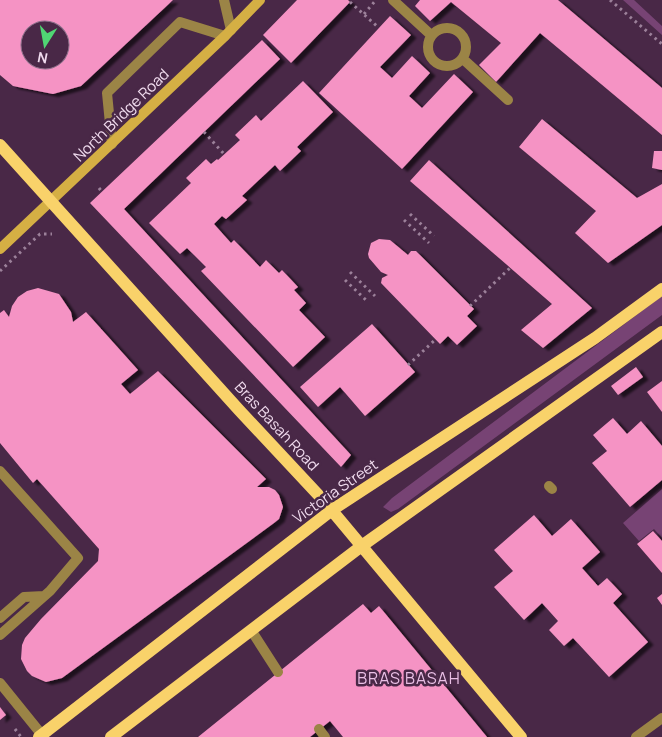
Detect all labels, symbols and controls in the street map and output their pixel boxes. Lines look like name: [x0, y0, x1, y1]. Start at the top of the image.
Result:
north arrow: [20, 20, 70, 70]
text: N: [36, 48, 49, 69]
street label: North Bridge Road: [69, 64, 173, 166]
street label: Bras Basah Road: [230, 377, 324, 475]
street label: Victoria Street: [288, 454, 382, 528]
district label: BRAS BASAH: [357, 667, 461, 689]

